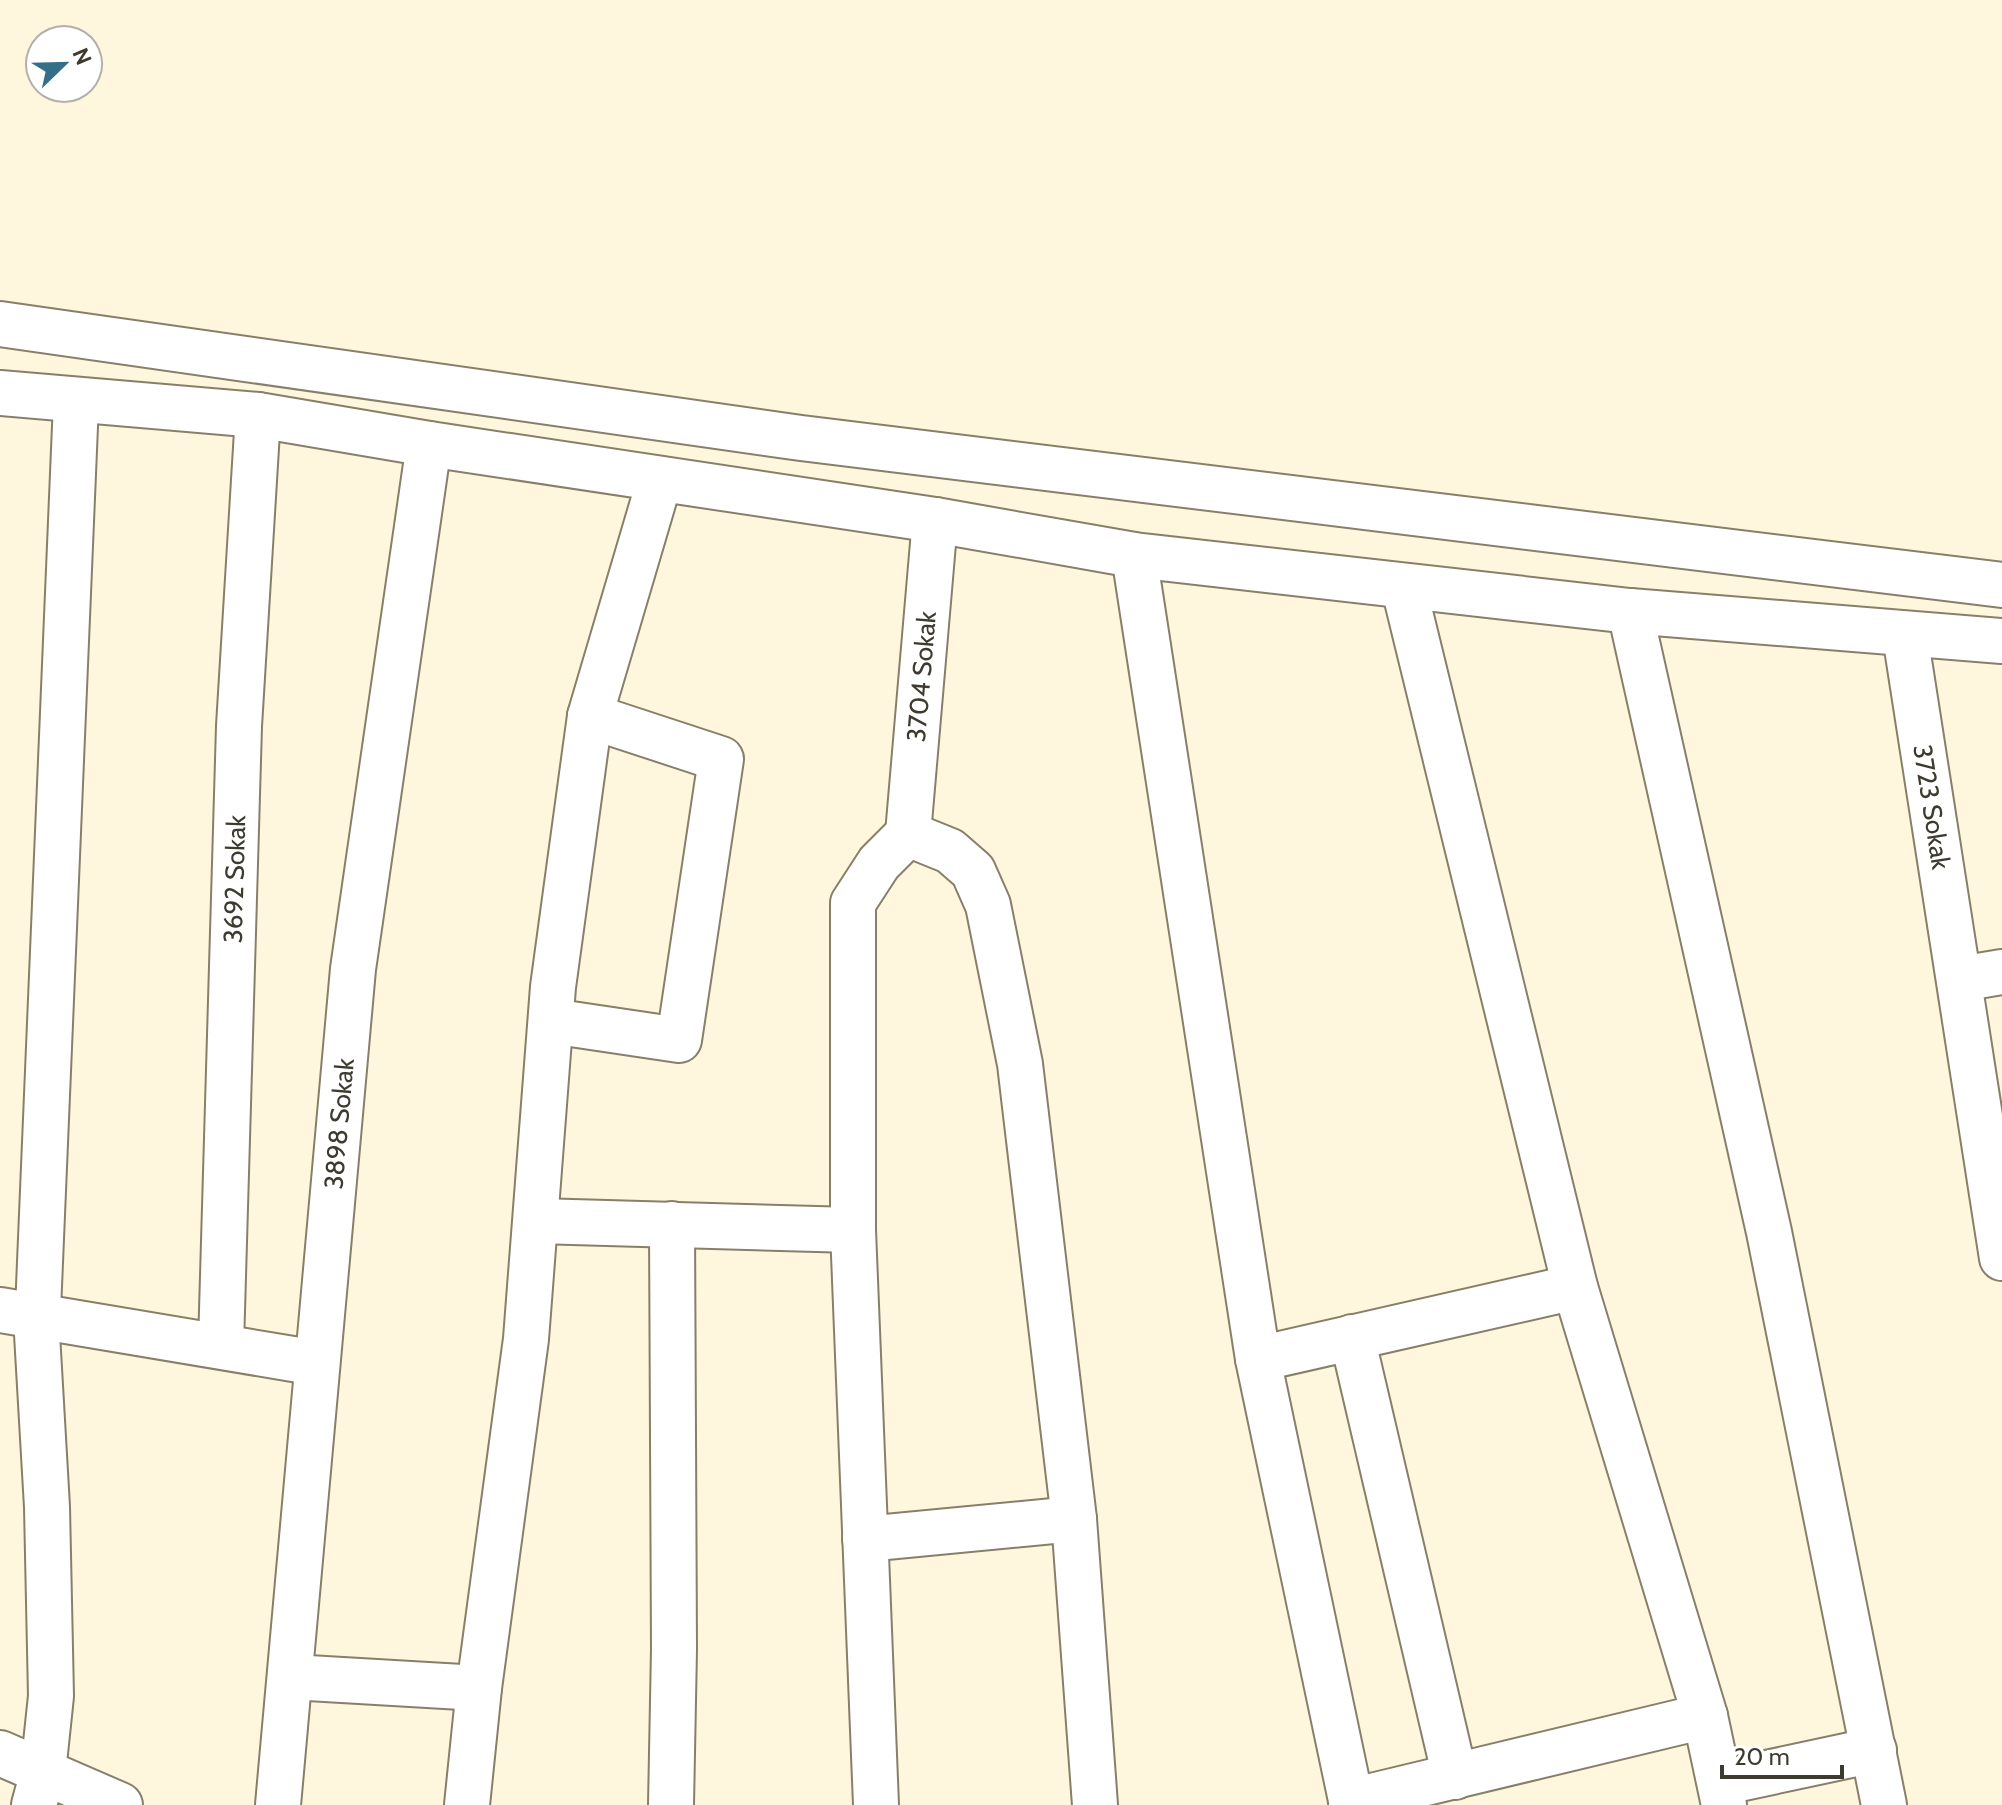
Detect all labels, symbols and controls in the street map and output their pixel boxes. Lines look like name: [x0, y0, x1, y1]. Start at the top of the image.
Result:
north arrow: [24, 24, 104, 104]
text: N: [66, 44, 97, 69]
street label: 3704 Sokak: [900, 610, 943, 743]
street label: 3723 Sokak: [1906, 742, 1957, 872]
street label: 3692 Sokak: [217, 814, 252, 944]
street label: 3898 Sokak: [317, 1057, 361, 1191]
scale bar: [1722, 1729, 1842, 1779]
text: 20 m: [1734, 1742, 1790, 1771]

